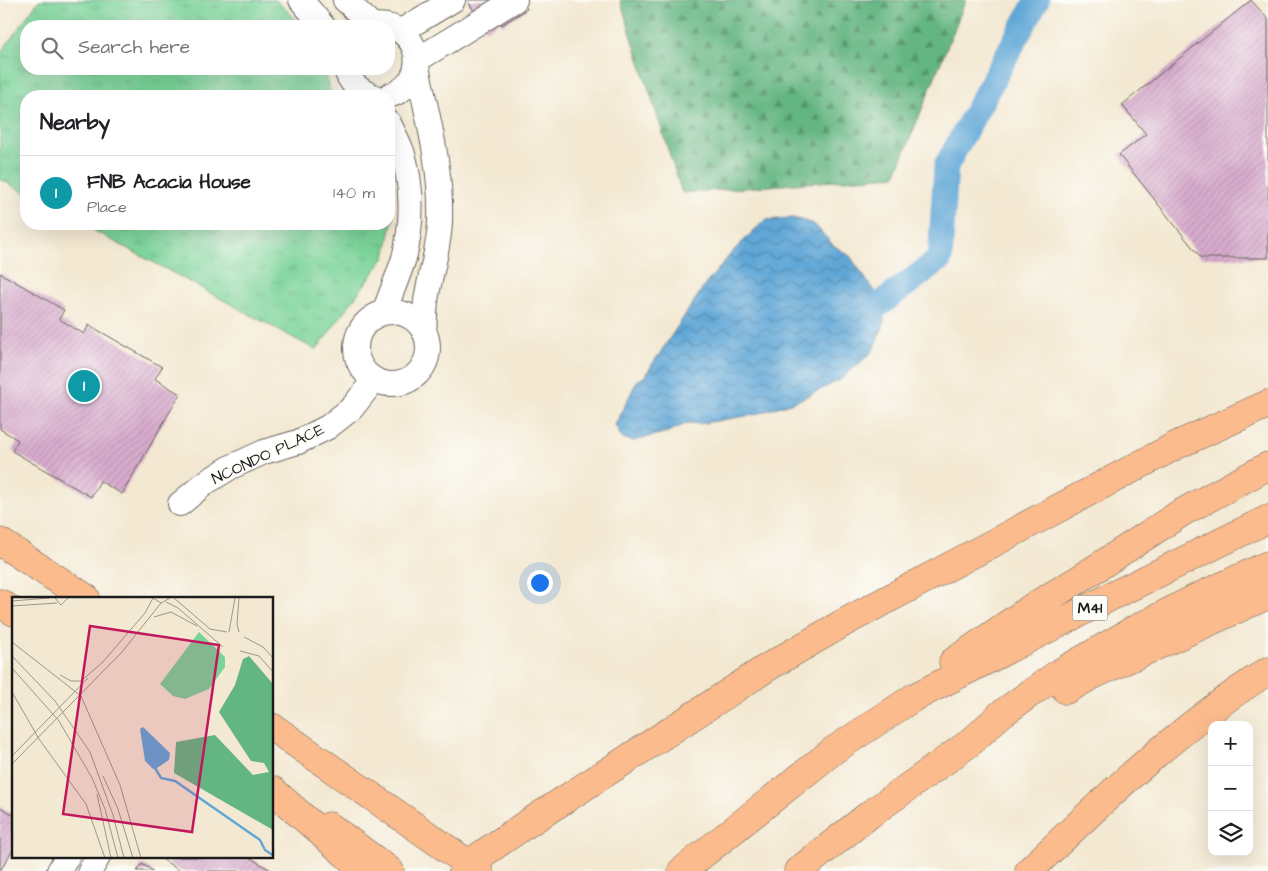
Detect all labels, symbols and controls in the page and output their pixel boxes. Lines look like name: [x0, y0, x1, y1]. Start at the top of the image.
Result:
search box: [20, 20, 395, 75]
icon: search: [38, 34, 66, 62]
text: Search here: [78, 34, 190, 61]
text: Nearby: [40, 108, 110, 137]
text: FNB Acacia House: [87, 169, 251, 196]
text: 1: [55, 182, 57, 204]
text: 140 m: [333, 182, 375, 204]
text: Place: [87, 196, 127, 218]
pin: 1: [68, 367, 100, 405]
street label: NCONDO PLACE: [208, 418, 328, 490]
your location: [527, 570, 553, 596]
road number: M41: [1072, 596, 1108, 620]
inset map: [12, 597, 274, 858]
map controls: [1208, 721, 1253, 856]
button: +: [1208, 721, 1253, 766]
button: −: [1208, 766, 1253, 811]
button: layers: [1208, 811, 1253, 856]

